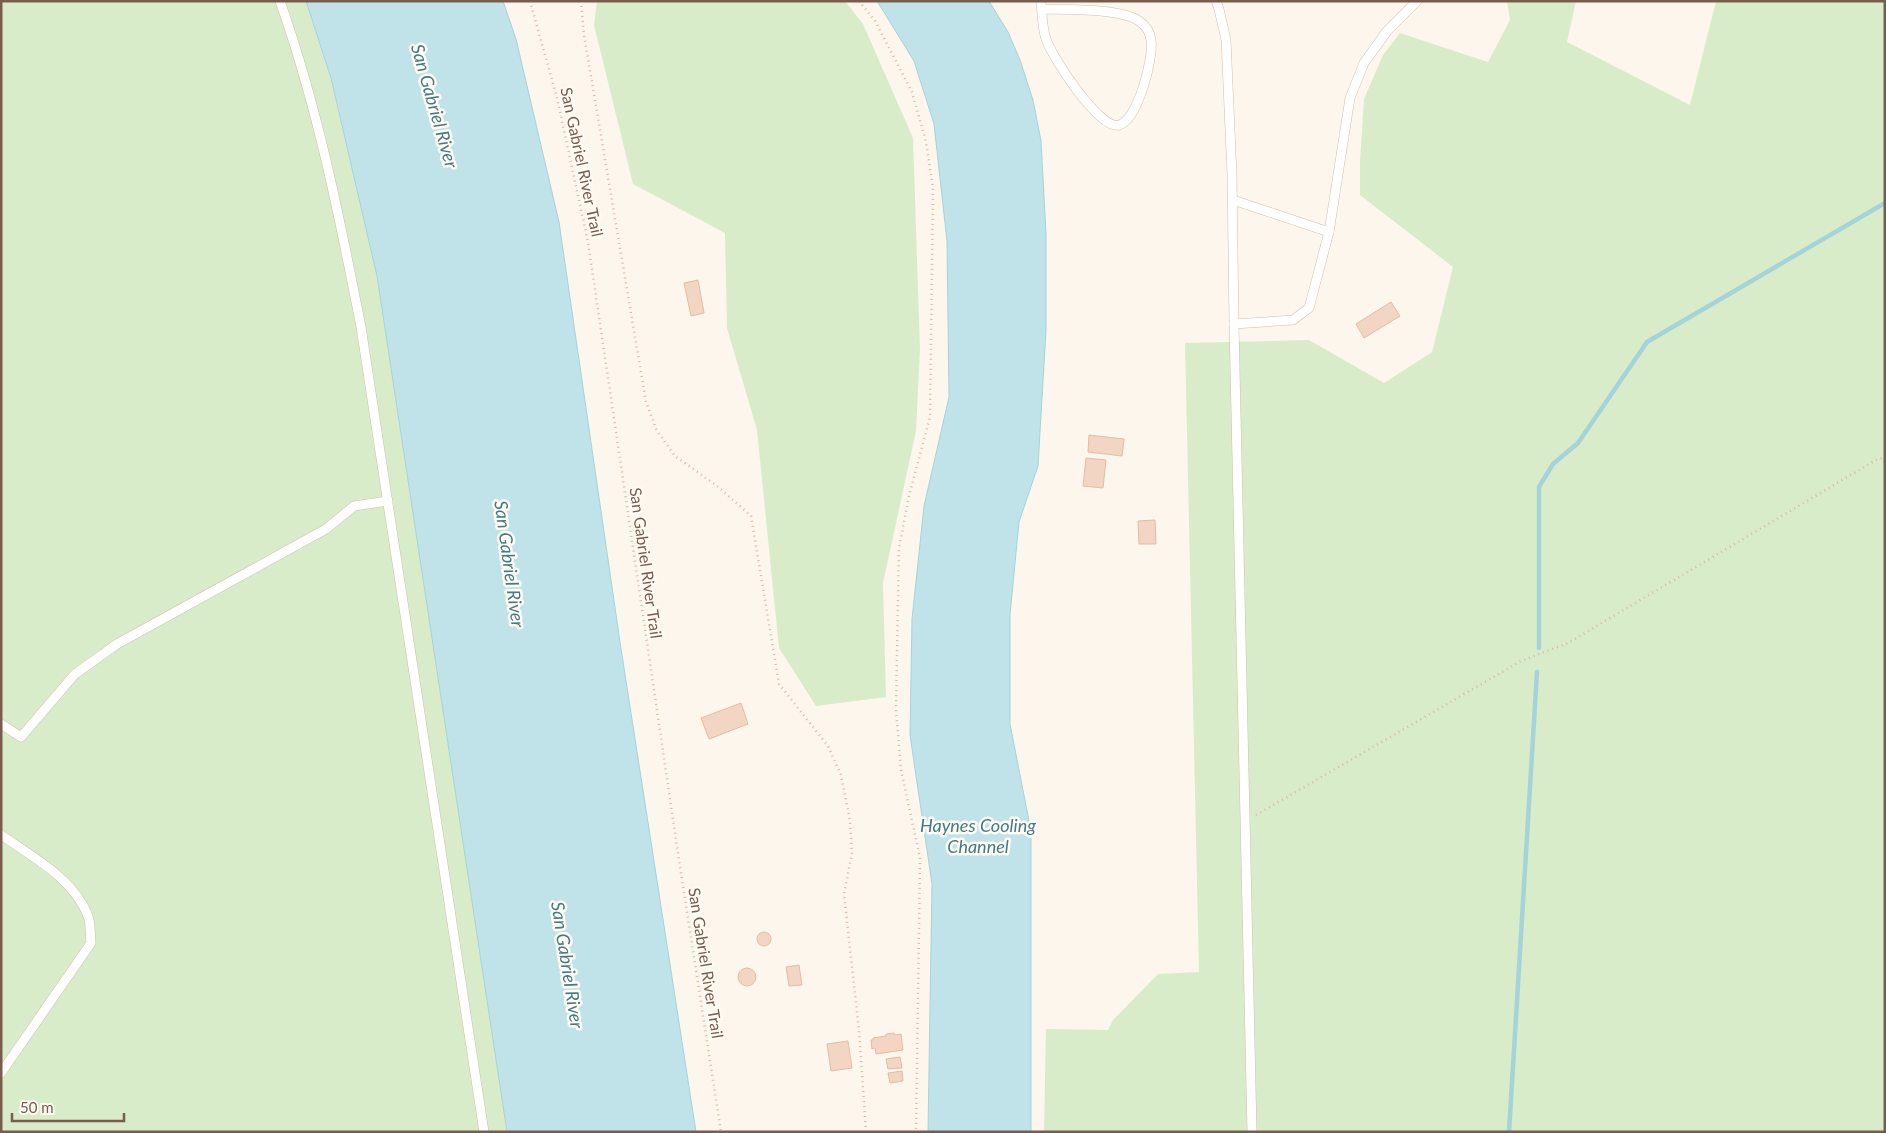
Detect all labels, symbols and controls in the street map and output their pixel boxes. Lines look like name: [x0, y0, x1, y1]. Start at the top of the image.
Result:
water label: San Gabriel River: [407, 41, 463, 171]
street label: San Gabriel River Trail: [557, 85, 608, 238]
street label: San Gabriel River Trail: [626, 486, 667, 640]
water label: San Gabriel River: [490, 499, 530, 629]
water label: Haynes Cooling Channel: [920, 814, 1036, 857]
street label: San Gabriel River Trail: [685, 886, 728, 1040]
water label: San Gabriel River: [547, 900, 589, 1030]
scale bar: [12, 1090, 125, 1122]
text: 50 m: [20, 1098, 54, 1116]

